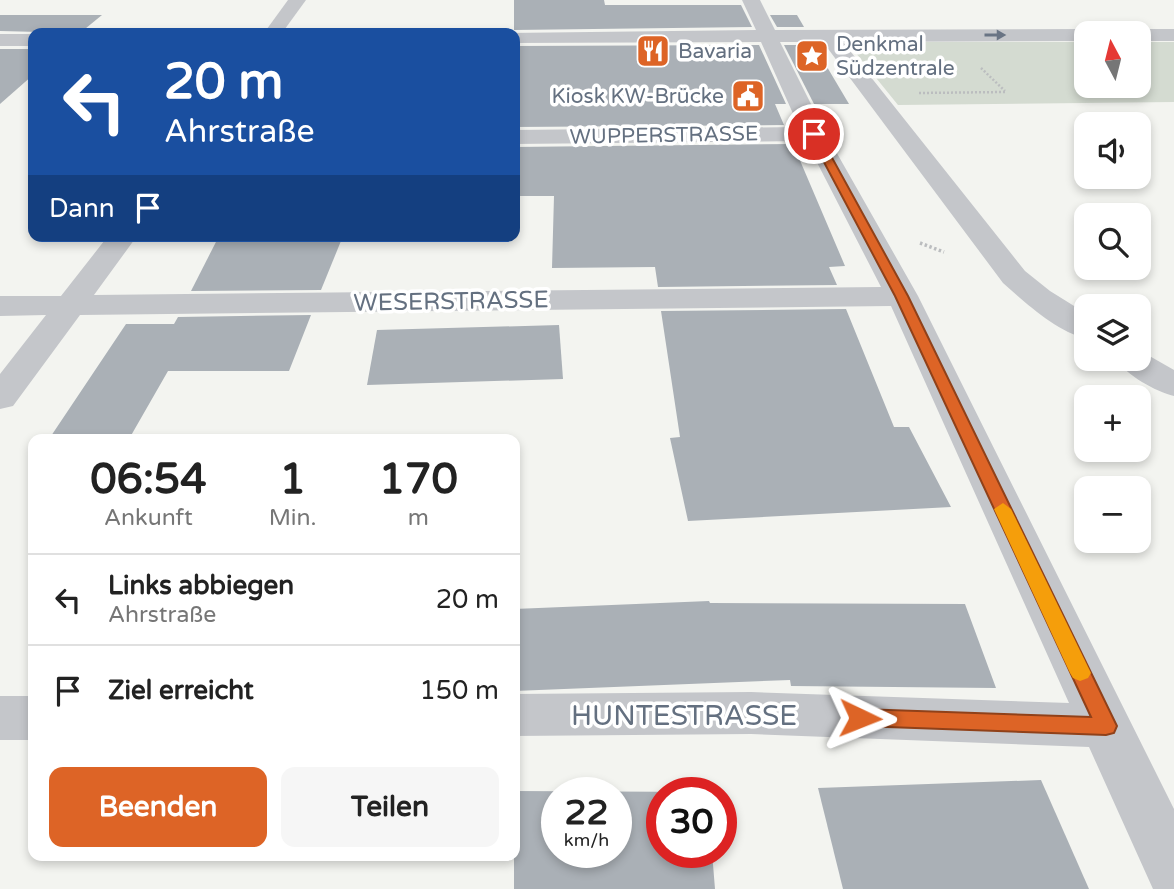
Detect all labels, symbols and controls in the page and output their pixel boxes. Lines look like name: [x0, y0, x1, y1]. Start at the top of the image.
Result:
north arrow: [1074, 21, 1152, 98]
map controls: [1074, 21, 1151, 553]
one-way arrow: [984, 29, 1006, 41]
restaurant icon: Bavaria: [634, 32, 672, 70]
place label: Denkmal Südzentrale: [836, 32, 955, 81]
place icon: Denkmal Südzentrale: [793, 37, 831, 75]
place label: Bavaria: [678, 39, 752, 64]
text: 20 m: [164, 53, 283, 112]
icon: left: [49, 56, 140, 147]
public building icon: Kiosk KW-Brücke: [729, 77, 767, 115]
place label: Kiosk KW-Brücke: [552, 84, 724, 109]
pin: [784, 104, 844, 164]
button: sound: [1074, 112, 1151, 189]
text: Ahrstraße: [164, 113, 315, 151]
icon: arrive: [795, 115, 833, 153]
street label: WUPPERSTRASSE: [570, 121, 758, 150]
icon: arrive: [129, 189, 167, 227]
text: Dann: [49, 193, 115, 224]
button: search: [1074, 203, 1151, 280]
street label: WESERSTRASSE: [353, 285, 549, 318]
button: layers: [1074, 294, 1151, 371]
button: +: [1074, 385, 1151, 462]
text: 06:54: [90, 454, 207, 505]
text: 1: [279, 454, 306, 505]
text: 170: [379, 454, 458, 505]
button: −: [1074, 476, 1151, 553]
text: Ankunft: [104, 504, 193, 532]
text: Min.: [269, 504, 316, 532]
text: m: [408, 504, 429, 532]
text: Links abbiegen: [108, 570, 294, 601]
icon: left: [49, 581, 87, 619]
text: 20 m: [436, 584, 499, 615]
text: Ahrstraße: [108, 601, 216, 629]
icon: arrive: [49, 672, 87, 710]
text: Ziel erreicht: [108, 675, 254, 706]
text: 150 m: [419, 675, 499, 706]
position arrow: [823, 681, 897, 755]
street label: HUNTESTRASSE: [571, 699, 797, 733]
button: Beenden: [49, 767, 267, 847]
button: Teilen: [281, 767, 499, 847]
speed limit sign: 30: [646, 777, 737, 868]
text: 22: [565, 792, 608, 834]
text: km/h: [564, 829, 609, 851]

